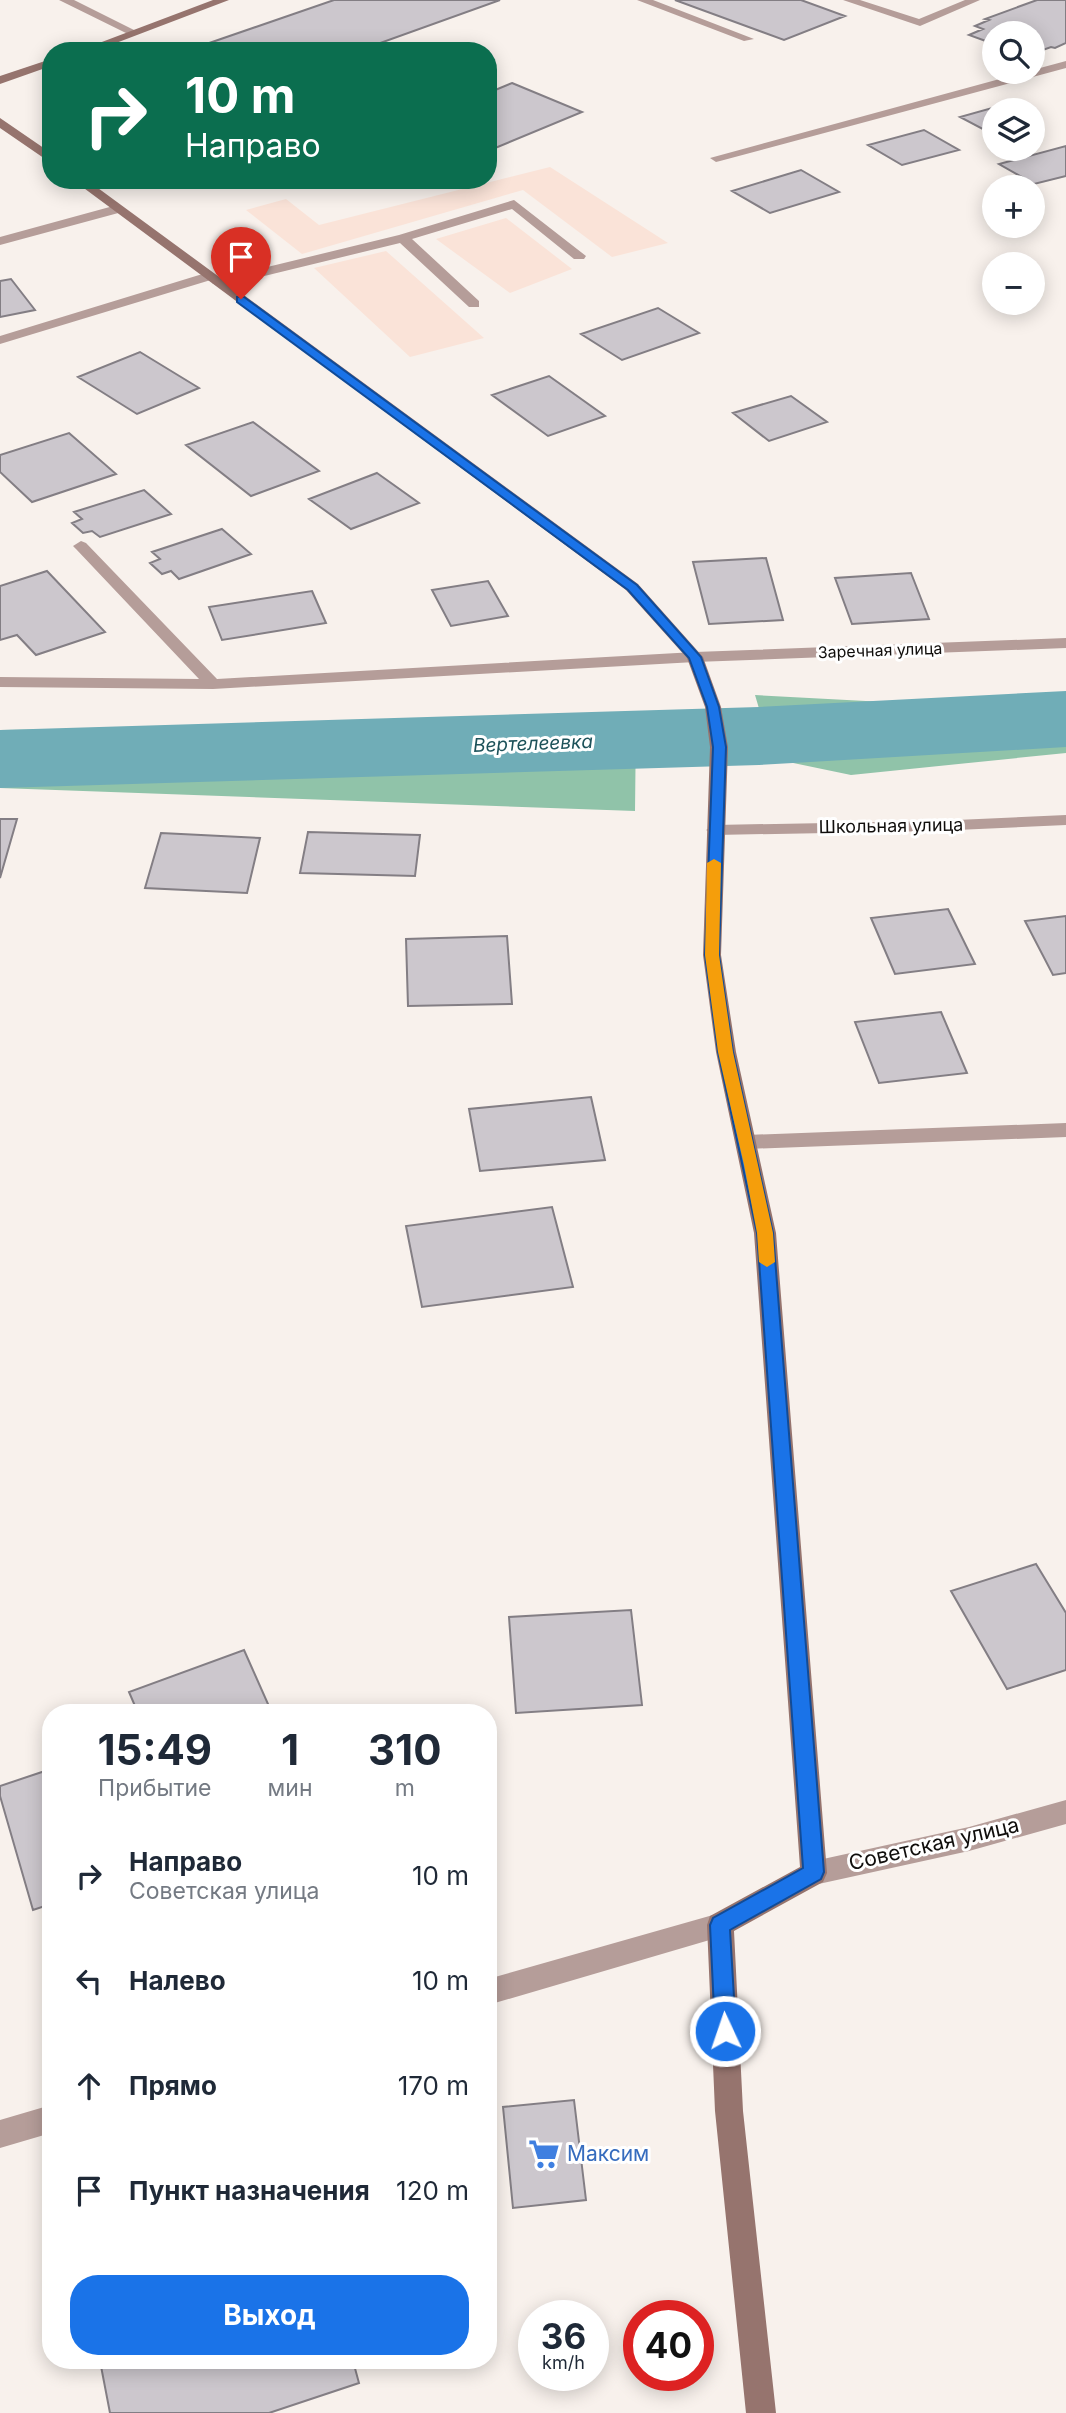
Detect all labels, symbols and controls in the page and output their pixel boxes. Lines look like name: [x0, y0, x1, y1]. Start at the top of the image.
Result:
map controls: [982, 21, 1045, 315]
button: search: [982, 21, 1045, 84]
text: 10 m: [185, 66, 296, 125]
icon: right: [70, 70, 161, 161]
button: layers: [982, 98, 1045, 161]
text: Направо: [185, 126, 321, 165]
button: +: [982, 175, 1045, 238]
pin: [211, 227, 271, 299]
icon: arrive: [222, 238, 260, 276]
button: −: [982, 252, 1045, 315]
street label: Заречная улица: [817, 638, 943, 662]
water label: Вертелеевка: [473, 730, 594, 757]
street label: Школьная улица: [818, 814, 964, 837]
text: 15:49: [97, 1724, 212, 1775]
text: 1: [281, 1724, 299, 1775]
text: 310: [368, 1724, 442, 1775]
text: Прибытие: [98, 1774, 212, 1802]
text: мин: [268, 1774, 313, 1802]
text: m: [395, 1774, 415, 1802]
street label: Советская улица: [846, 1812, 1021, 1875]
text: Направо: [129, 1846, 242, 1877]
icon: right: [70, 1857, 108, 1895]
text: 10 m: [412, 1860, 469, 1891]
text: Советская улица: [129, 1877, 319, 1905]
icon: left: [70, 1962, 108, 2000]
text: Налево: [129, 1965, 226, 1996]
text: 10 m: [412, 1965, 469, 1996]
position arrow: [688, 1994, 762, 2068]
icon: ahead: [70, 2067, 108, 2105]
text: Прямо: [129, 2070, 217, 2101]
text: 170 m: [398, 2070, 469, 2101]
supermarket icon: Максим: [527, 2137, 561, 2171]
place label: Максим: [567, 2141, 649, 2166]
icon: arrive: [70, 2172, 108, 2210]
text: Пункт назначения: [129, 2175, 370, 2206]
text: 120 m: [396, 2175, 469, 2206]
button: Выход: [70, 2275, 469, 2355]
speed limit sign: 40: [623, 2300, 714, 2391]
text: 36: [541, 2315, 586, 2357]
text: km/h: [542, 2352, 585, 2373]

